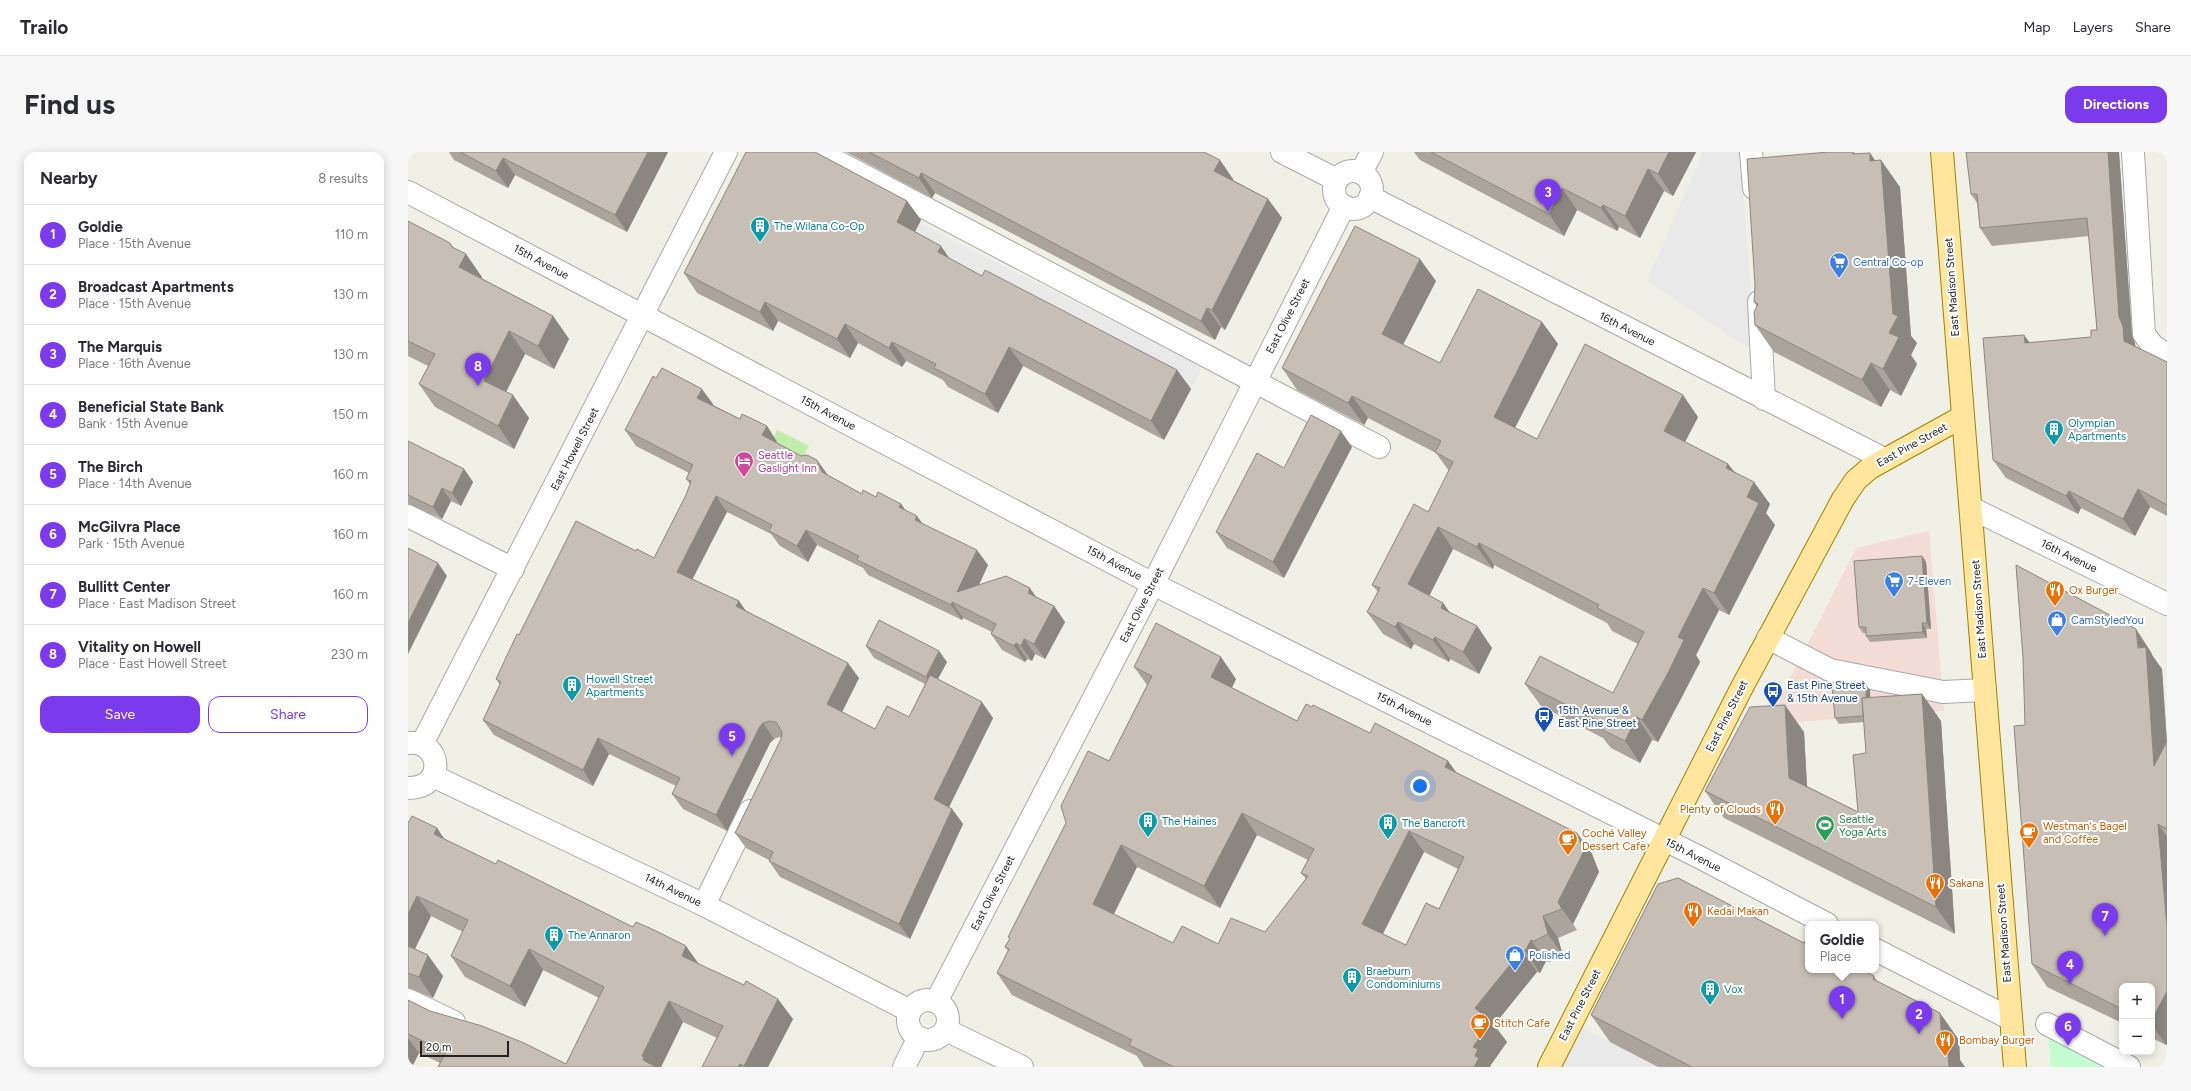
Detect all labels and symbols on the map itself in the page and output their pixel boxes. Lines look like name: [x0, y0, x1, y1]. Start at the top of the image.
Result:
pin: 3: [1535, 179, 1561, 212]
building icon: The Wilana Co-Op: [749, 215, 771, 243]
place label: The Wilana Co-Op: [774, 220, 865, 233]
street label: East Madison Street: [1942, 237, 1962, 337]
street label: 15th Avenue: [511, 242, 571, 282]
supermarket icon: Central Co-op: [1828, 251, 1850, 279]
place label: Central Co-op: [1853, 256, 1924, 269]
street label: East Olive Street: [1263, 276, 1313, 356]
street label: 16th Avenue: [1597, 309, 1657, 349]
pin: 8: [465, 353, 491, 386]
street label: 15th Avenue: [798, 393, 858, 433]
street label: East Howell Street: [548, 405, 602, 493]
place label: Olympian Apartments: [2068, 417, 2126, 443]
building icon: Olympian Apartments: [2043, 418, 2065, 446]
street label: East Pine Street: [1874, 420, 1950, 470]
place label: Seattle Gaslight Inn: [758, 449, 817, 475]
hotel icon: Seattle Gaslight Inn: [733, 450, 755, 478]
street label: 16th Avenue: [2039, 537, 2099, 575]
street label: 15th Avenue: [1084, 543, 1144, 583]
street label: East Madison Street: [1969, 559, 1989, 659]
street label: East Olive Street: [1117, 565, 1167, 645]
supermarket icon: 7-Eleven: [1883, 570, 1905, 598]
place label: 7-Eleven: [1908, 575, 1951, 588]
restaurant icon: Ox Burger: [2044, 579, 2066, 607]
place label: Ox Burger: [2069, 584, 2119, 597]
shop icon: CamStyledYou: [2046, 609, 2068, 637]
place label: CamStyledYou: [2071, 614, 2144, 627]
place label: Howell Street Apartments: [586, 673, 653, 699]
building icon: Howell Street Apartments: [561, 674, 583, 702]
street label: East Pine Street: [1703, 678, 1751, 754]
place label: East Pine Street & 15th Avenue: [1787, 679, 1866, 705]
bus stop icon: East Pine Street & 15th Avenue: [1762, 680, 1784, 708]
street label: 15th Avenue: [1374, 689, 1434, 729]
place label: 15th Avenue & East Pine Street: [1558, 704, 1637, 730]
bus stop icon: 15th Avenue & East Pine Street: [1533, 705, 1555, 733]
pin: 5: [719, 723, 745, 756]
your location: [1410, 776, 1430, 796]
restaurant icon: Plenty of Clouds: [1764, 798, 1786, 826]
place label: Plenty of Clouds: [1680, 803, 1761, 816]
building icon: The Haines: [1137, 810, 1159, 838]
building icon: The Bancroft: [1377, 812, 1399, 840]
place label: Seattle Yoga Arts: [1839, 813, 1887, 839]
sports icon: Seattle Yoga Arts: [1814, 814, 1836, 842]
place label: The Haines: [1162, 815, 1217, 828]
place label: The Bancroft: [1402, 817, 1466, 830]
place label: Westman's Bagel and Coffee: [2043, 820, 2127, 846]
cafe icon: Westman's Bagel and Coffee: [2018, 821, 2040, 849]
place label: Coché Valley Dessert Cafe: [1582, 827, 1647, 853]
cafe icon: Coché Valley Dessert Cafe: [1557, 828, 1579, 856]
street label: 15th Avenue: [1663, 835, 1723, 875]
street label: East Olive Street: [968, 853, 1018, 933]
street label: 14th Avenue: [642, 871, 704, 909]
restaurant icon: Sakana: [1924, 872, 1946, 900]
place label: Sakana: [1949, 877, 1984, 890]
street label: East Madison Street: [1994, 883, 2014, 983]
restaurant icon: Kedai Makan: [1682, 900, 1704, 928]
pin: 7: [2092, 903, 2118, 936]
place label: Kedai Makan: [1707, 905, 1769, 918]
building icon: The Annaron: [543, 924, 565, 952]
place label: The Annaron: [568, 929, 631, 942]
shop icon: Polished: [1504, 944, 1526, 972]
place label: Polished: [1529, 949, 1570, 962]
pin: 4: [2057, 951, 2083, 984]
place label: Braeburn Condominiums: [1366, 965, 1441, 991]
building icon: Braeburn Condominiums: [1341, 966, 1363, 994]
street label: East Pine Street: [1556, 967, 1604, 1043]
building icon: Vox: [1699, 978, 1721, 1006]
place label: Vox: [1724, 983, 1744, 996]
pin: 1: [1829, 986, 1855, 1019]
pin: 2: [1906, 1001, 1932, 1034]
cafe icon: Stitch Cafe: [1469, 1012, 1491, 1040]
pin: 6: [2055, 1013, 2081, 1046]
place label: Stitch Cafe: [1494, 1017, 1550, 1030]
restaurant icon: Bombay Burger: [1934, 1029, 1956, 1057]
place label: Bombay Burger: [1959, 1034, 2035, 1047]
scale bar: [420, 1039, 509, 1058]

